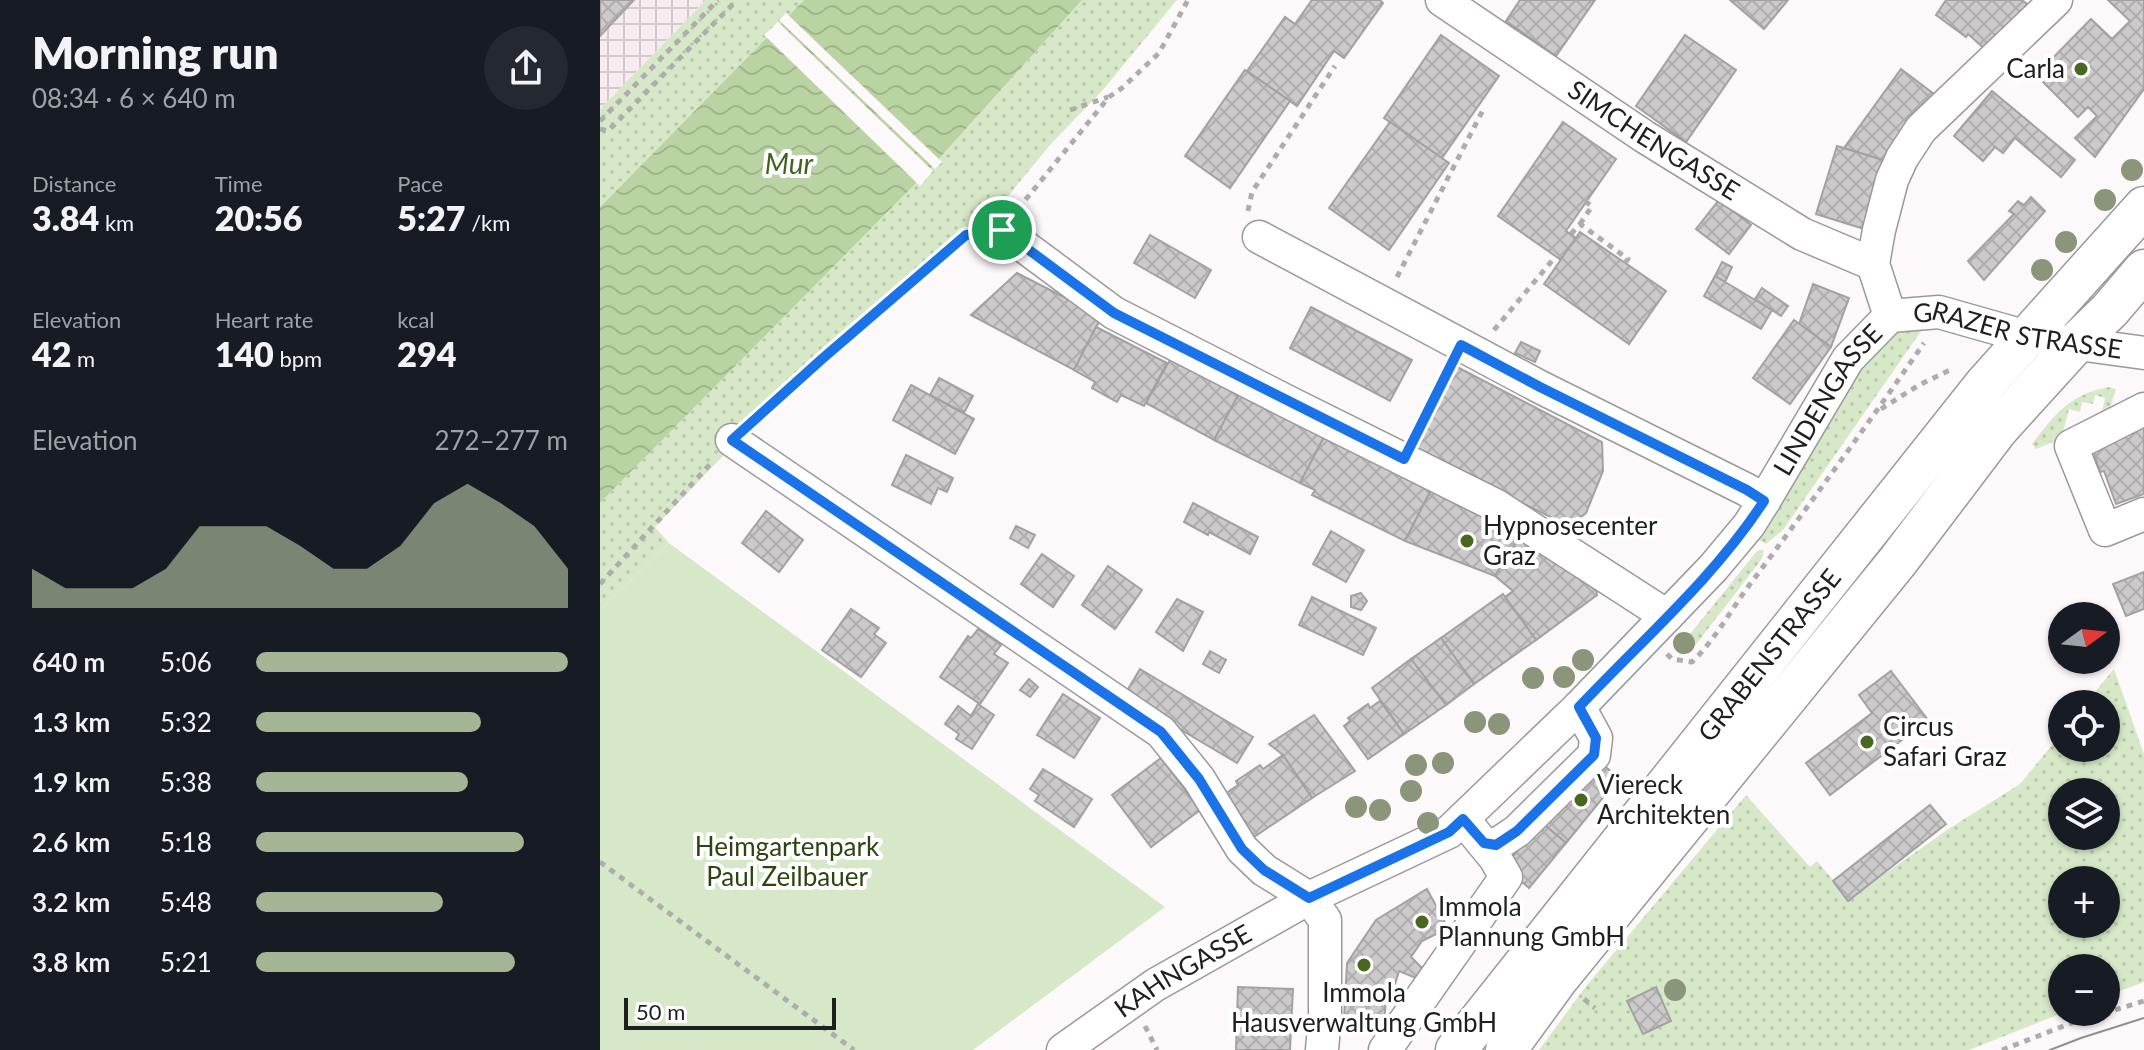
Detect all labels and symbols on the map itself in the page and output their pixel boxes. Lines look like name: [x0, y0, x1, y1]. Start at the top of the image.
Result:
place label: Carla: [2006, 52, 2065, 84]
marker: Carla: [2072, 60, 2090, 78]
street label: SIMCHENGASSE: [1562, 73, 1746, 206]
water label: Mur: [765, 146, 814, 180]
pin: [968, 196, 1036, 264]
street label: GRAZER STRASSE: [1912, 294, 2124, 365]
street label: LINDENGASSE: [1766, 317, 1888, 481]
place label: Hypnosecenter Graz: [1483, 509, 1658, 571]
marker: Hypnosecenter Graz: [1458, 532, 1476, 550]
street label: GRABENSTRASSE: [1691, 562, 1847, 747]
north arrow: [2048, 602, 2120, 674]
place label: Circus Safari Graz: [1883, 710, 2007, 772]
marker: Circus Safari Graz: [1858, 733, 1876, 751]
place label: Viereck Architekten: [1597, 768, 1730, 830]
marker: Viereck Architekten: [1572, 791, 1590, 809]
park label: Heimgartenpark Paul Zeilbauer: [695, 830, 880, 892]
place label: Immola Plannung GmbH: [1438, 890, 1625, 952]
marker: Immola Plannung GmbH: [1413, 913, 1431, 931]
street label: KAHNGASSE: [1108, 917, 1257, 1024]
marker: Immola Hausverwaltung GmbH: [1355, 956, 1373, 974]
place label: Immola Hausverwaltung GmbH: [1231, 976, 1497, 1038]
scale bar: [624, 994, 836, 1030]

